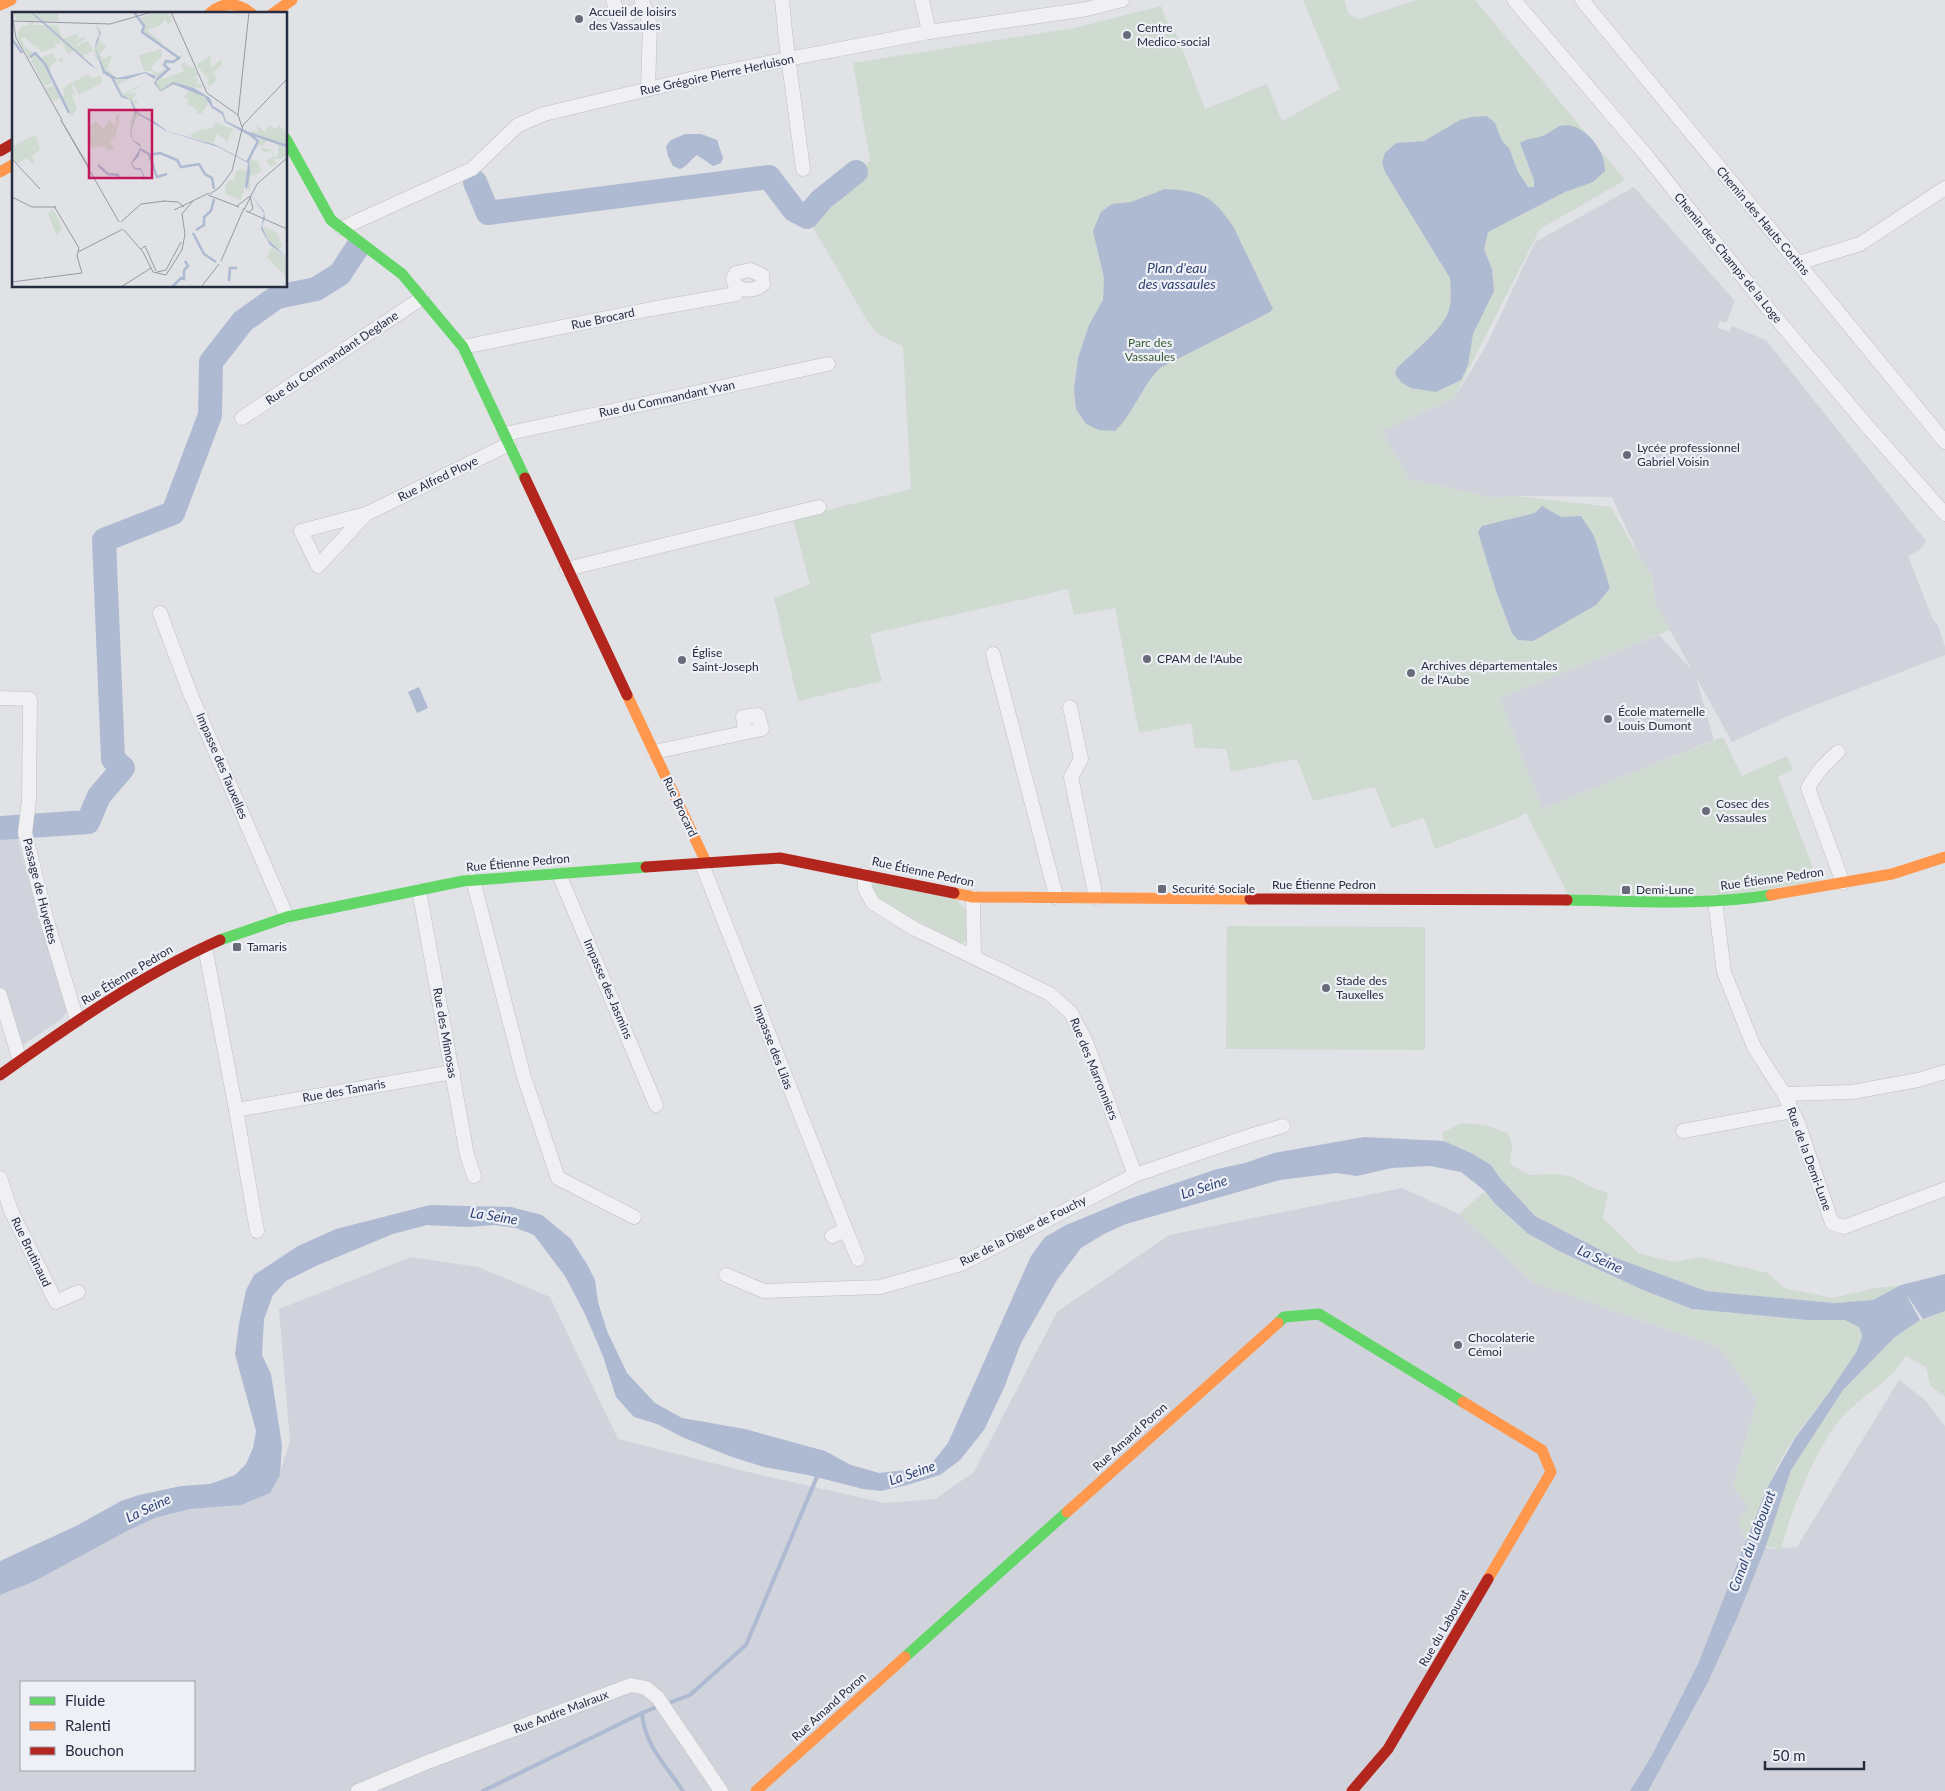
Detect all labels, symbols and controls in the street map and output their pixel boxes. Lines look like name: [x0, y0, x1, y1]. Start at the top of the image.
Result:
place label: Accueil de loisirs des Vassaules: [589, 4, 676, 33]
inset map: [12, 12, 288, 288]
marker: Accueil de loisirs des Vassaules: [573, 13, 585, 25]
place label: Centre Medico-social: [1137, 20, 1210, 49]
marker: Centre Medico-social: [1121, 29, 1133, 41]
street label: Rue Grégoire Pierre Herluison: [639, 51, 795, 98]
street label: Chemin des Hauts Cortins: [1713, 163, 1813, 278]
street label: Chemin des Champs de la Loge: [1671, 189, 1786, 326]
water label: Plan d'eau des vassaules: [1138, 259, 1216, 292]
street label: Rue Brocard: [570, 304, 636, 333]
street label: Rue du Commandant Deglane: [262, 307, 401, 408]
park label: Parc des Vassaules: [1125, 335, 1175, 364]
street label: Rue du Commandant Yvan: [598, 377, 736, 420]
place label: Lycée professionnel Gabriel Voisin: [1637, 440, 1740, 469]
marker: Lycée professionnel Gabriel Voisin: [1621, 449, 1633, 461]
street label: Rue Alfred Ploye: [395, 453, 480, 504]
place label: Église Saint-Joseph: [692, 645, 759, 674]
place label: CPAM de l'Aube: [1157, 651, 1242, 666]
marker: CPAM de l'Aube: [1141, 653, 1153, 665]
marker: Église Saint-Joseph: [676, 654, 688, 666]
place label: Archives départementales de l'Aube: [1421, 658, 1557, 687]
marker: Archives départementales de l'Aube: [1405, 667, 1417, 679]
place label: École maternelle Louis Dumont: [1618, 704, 1705, 733]
street label: Impasse des Tauxelles: [193, 710, 252, 821]
marker: École maternelle Louis Dumont: [1602, 713, 1614, 725]
street label: Rue Brocard: [660, 774, 701, 839]
place label: Cosec des Vassaules: [1716, 796, 1769, 825]
marker: Cosec des Vassaules: [1700, 805, 1712, 817]
street label: Passage de Huyettes: [20, 836, 61, 945]
street label: Rue Étienne Pedron: [465, 850, 570, 875]
street label: Rue Étienne Pedron: [871, 853, 976, 890]
street label: Rue Étienne Pedron: [1719, 864, 1825, 893]
street label: Rue Étienne Pedron: [1272, 877, 1376, 892]
place label: Securité Sociale: [1172, 881, 1255, 896]
place label: Demi-Lune: [1636, 882, 1694, 897]
marker: Securité Sociale: [1156, 883, 1168, 895]
marker: Demi-Lune: [1620, 884, 1632, 896]
street label: Impasse des Jasmins: [581, 937, 636, 1041]
place label: Tamaris: [247, 939, 287, 954]
street label: Rue Étienne Pedron: [78, 941, 175, 1008]
marker: Tamaris: [231, 941, 243, 953]
place label: Stade des Tauxelles: [1336, 973, 1387, 1002]
marker: Stade des Tauxelles: [1320, 982, 1332, 994]
street label: Rue des Mimosas: [430, 986, 461, 1079]
street label: Impasse des Lilas: [750, 1002, 797, 1092]
street label: Rue des Marronniers: [1067, 1015, 1122, 1122]
street label: Rue des Tamaris: [301, 1076, 387, 1105]
street label: Rue de la Demi-Lune: [1784, 1105, 1835, 1213]
water label: La Seine: [1178, 1171, 1230, 1202]
street label: Rue de la Digue de Fouchy: [957, 1192, 1089, 1269]
water label: La Seine: [469, 1203, 519, 1228]
street label: Rue Brutinaud: [8, 1215, 55, 1289]
water label: La Seine: [1575, 1241, 1626, 1277]
place label: Chocolaterie Cémoi: [1468, 1330, 1535, 1359]
marker: Chocolaterie Cémoi: [1452, 1339, 1464, 1351]
street label: Rue Amand Poron: [1089, 1399, 1170, 1474]
water label: La Seine: [886, 1457, 938, 1488]
water label: Canal du Labourat: [1724, 1488, 1779, 1594]
water label: La Seine: [122, 1490, 173, 1525]
street label: Rue du Labourat: [1415, 1586, 1472, 1669]
street label: Rue Amand Poron: [788, 1669, 869, 1744]
legend: [20, 1681, 195, 1771]
street label: Rue Andre Malraux: [511, 1686, 611, 1737]
text: Fluide: [65, 1691, 105, 1709]
text: Ralenti: [65, 1716, 111, 1734]
scale bar: [1765, 1738, 1864, 1770]
text: Bouchon: [65, 1741, 124, 1759]
text: 50 m: [1772, 1746, 1806, 1764]

